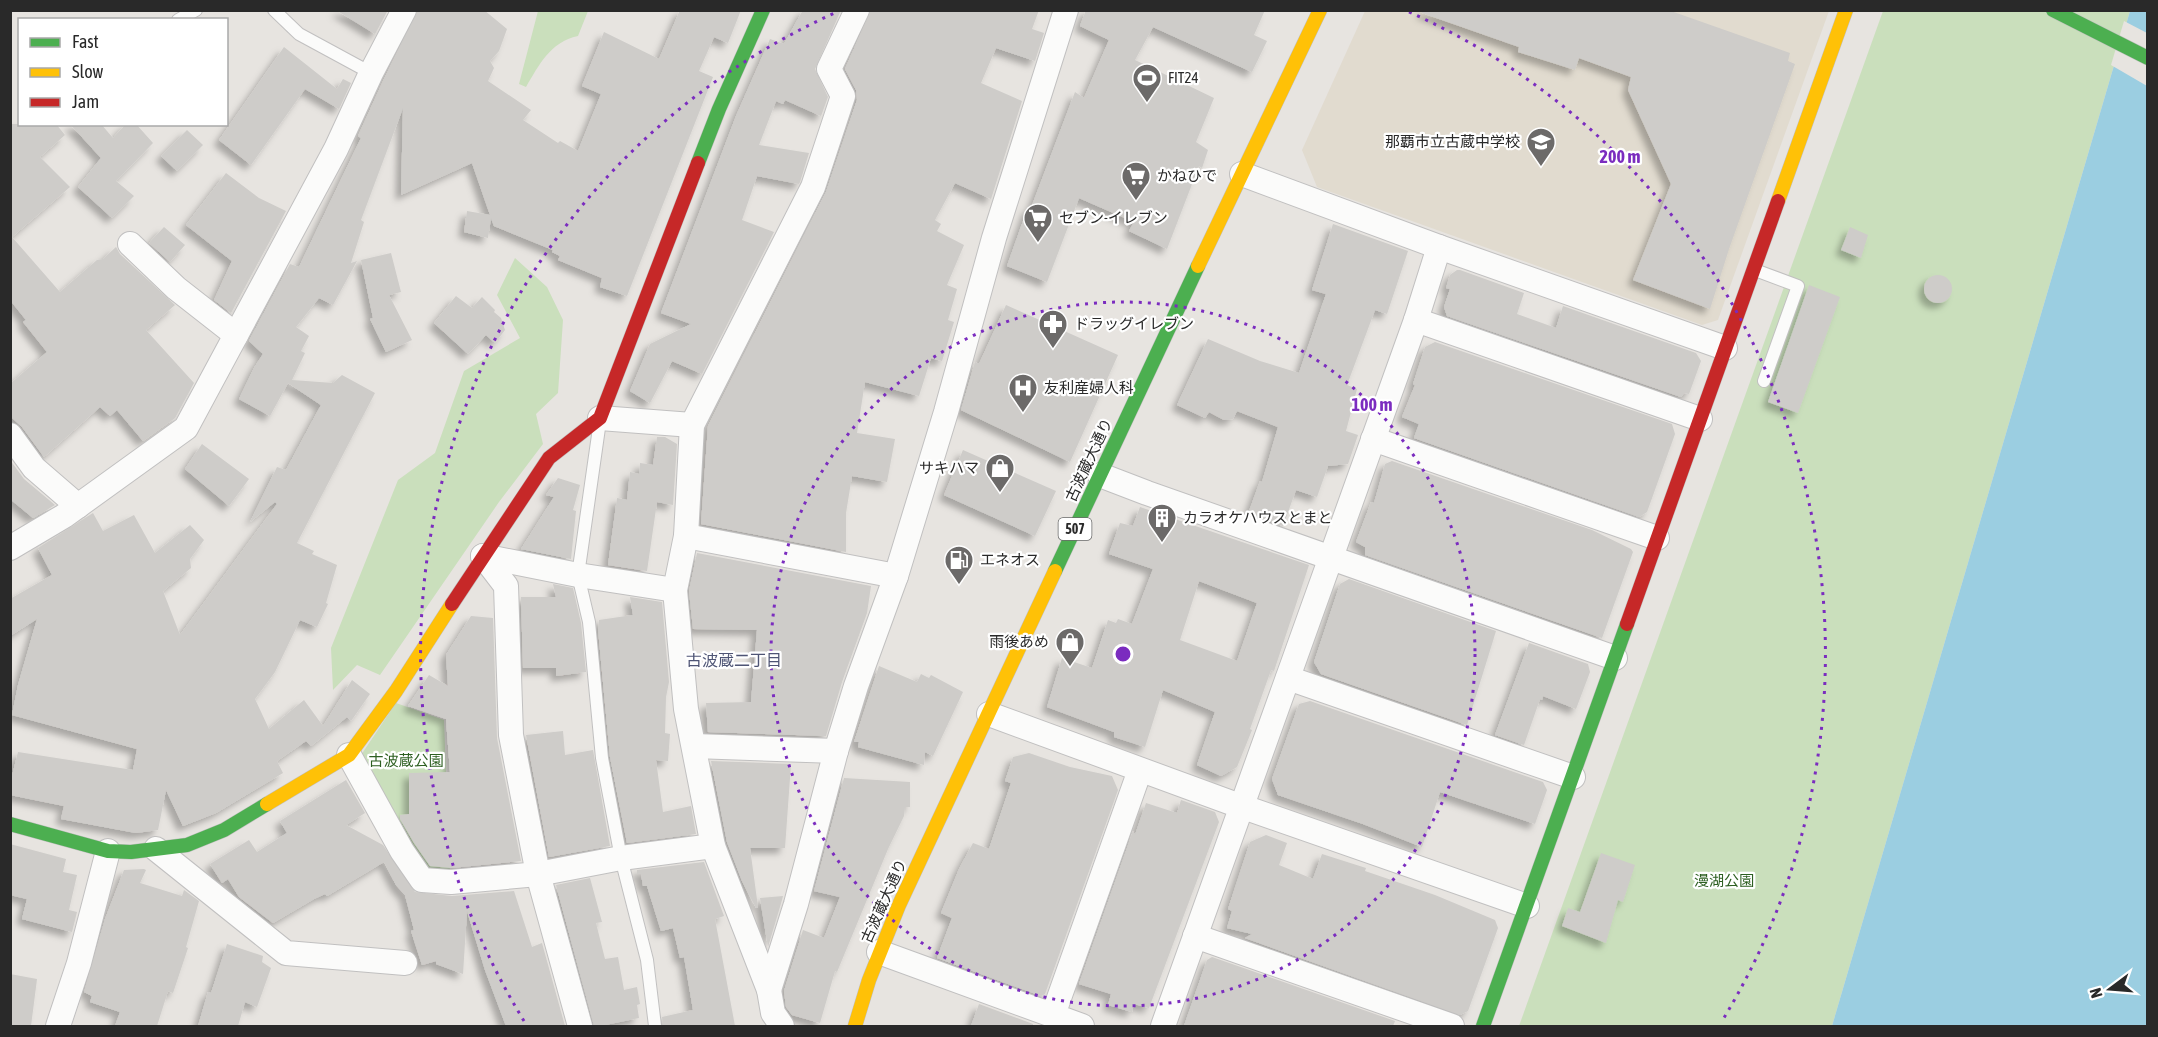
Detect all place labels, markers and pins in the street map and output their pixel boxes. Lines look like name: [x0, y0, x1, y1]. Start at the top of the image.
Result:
sports icon: FIT24: [1131, 62, 1163, 104]
place label: FIT24: [1168, 69, 1199, 86]
school or university icon: 那覇市立古蔵中学校: [1525, 126, 1557, 168]
place label: 那覇市立古蔵中学校: [1385, 133, 1520, 150]
supermarket icon: かねひで: [1120, 160, 1152, 202]
place label: かねひで: [1157, 167, 1217, 184]
supermarket icon: セブン-イレブン: [1022, 202, 1054, 244]
place label: セブン-イレブン: [1059, 209, 1168, 226]
pharmacy icon: ドラッグイレブン: [1037, 308, 1069, 350]
place label: ドラッグイレブン: [1074, 315, 1194, 332]
hospital icon: 友利産婦人科: [1007, 372, 1039, 414]
place label: 友利産婦人科: [1044, 379, 1134, 396]
shop icon: サキハマ: [984, 452, 1016, 494]
place label: サキハマ: [919, 459, 979, 476]
building icon: カラオケハウスとまと: [1146, 502, 1178, 544]
place label: カラオケハウスとまと: [1183, 509, 1332, 526]
fuel station icon: エネオス: [943, 544, 975, 586]
place label: エネオス: [980, 551, 1040, 568]
shop icon: 雨後あめ: [1054, 626, 1086, 668]
place label: 雨後あめ: [989, 633, 1049, 650]
centre of rings: [1113, 644, 1133, 664]

